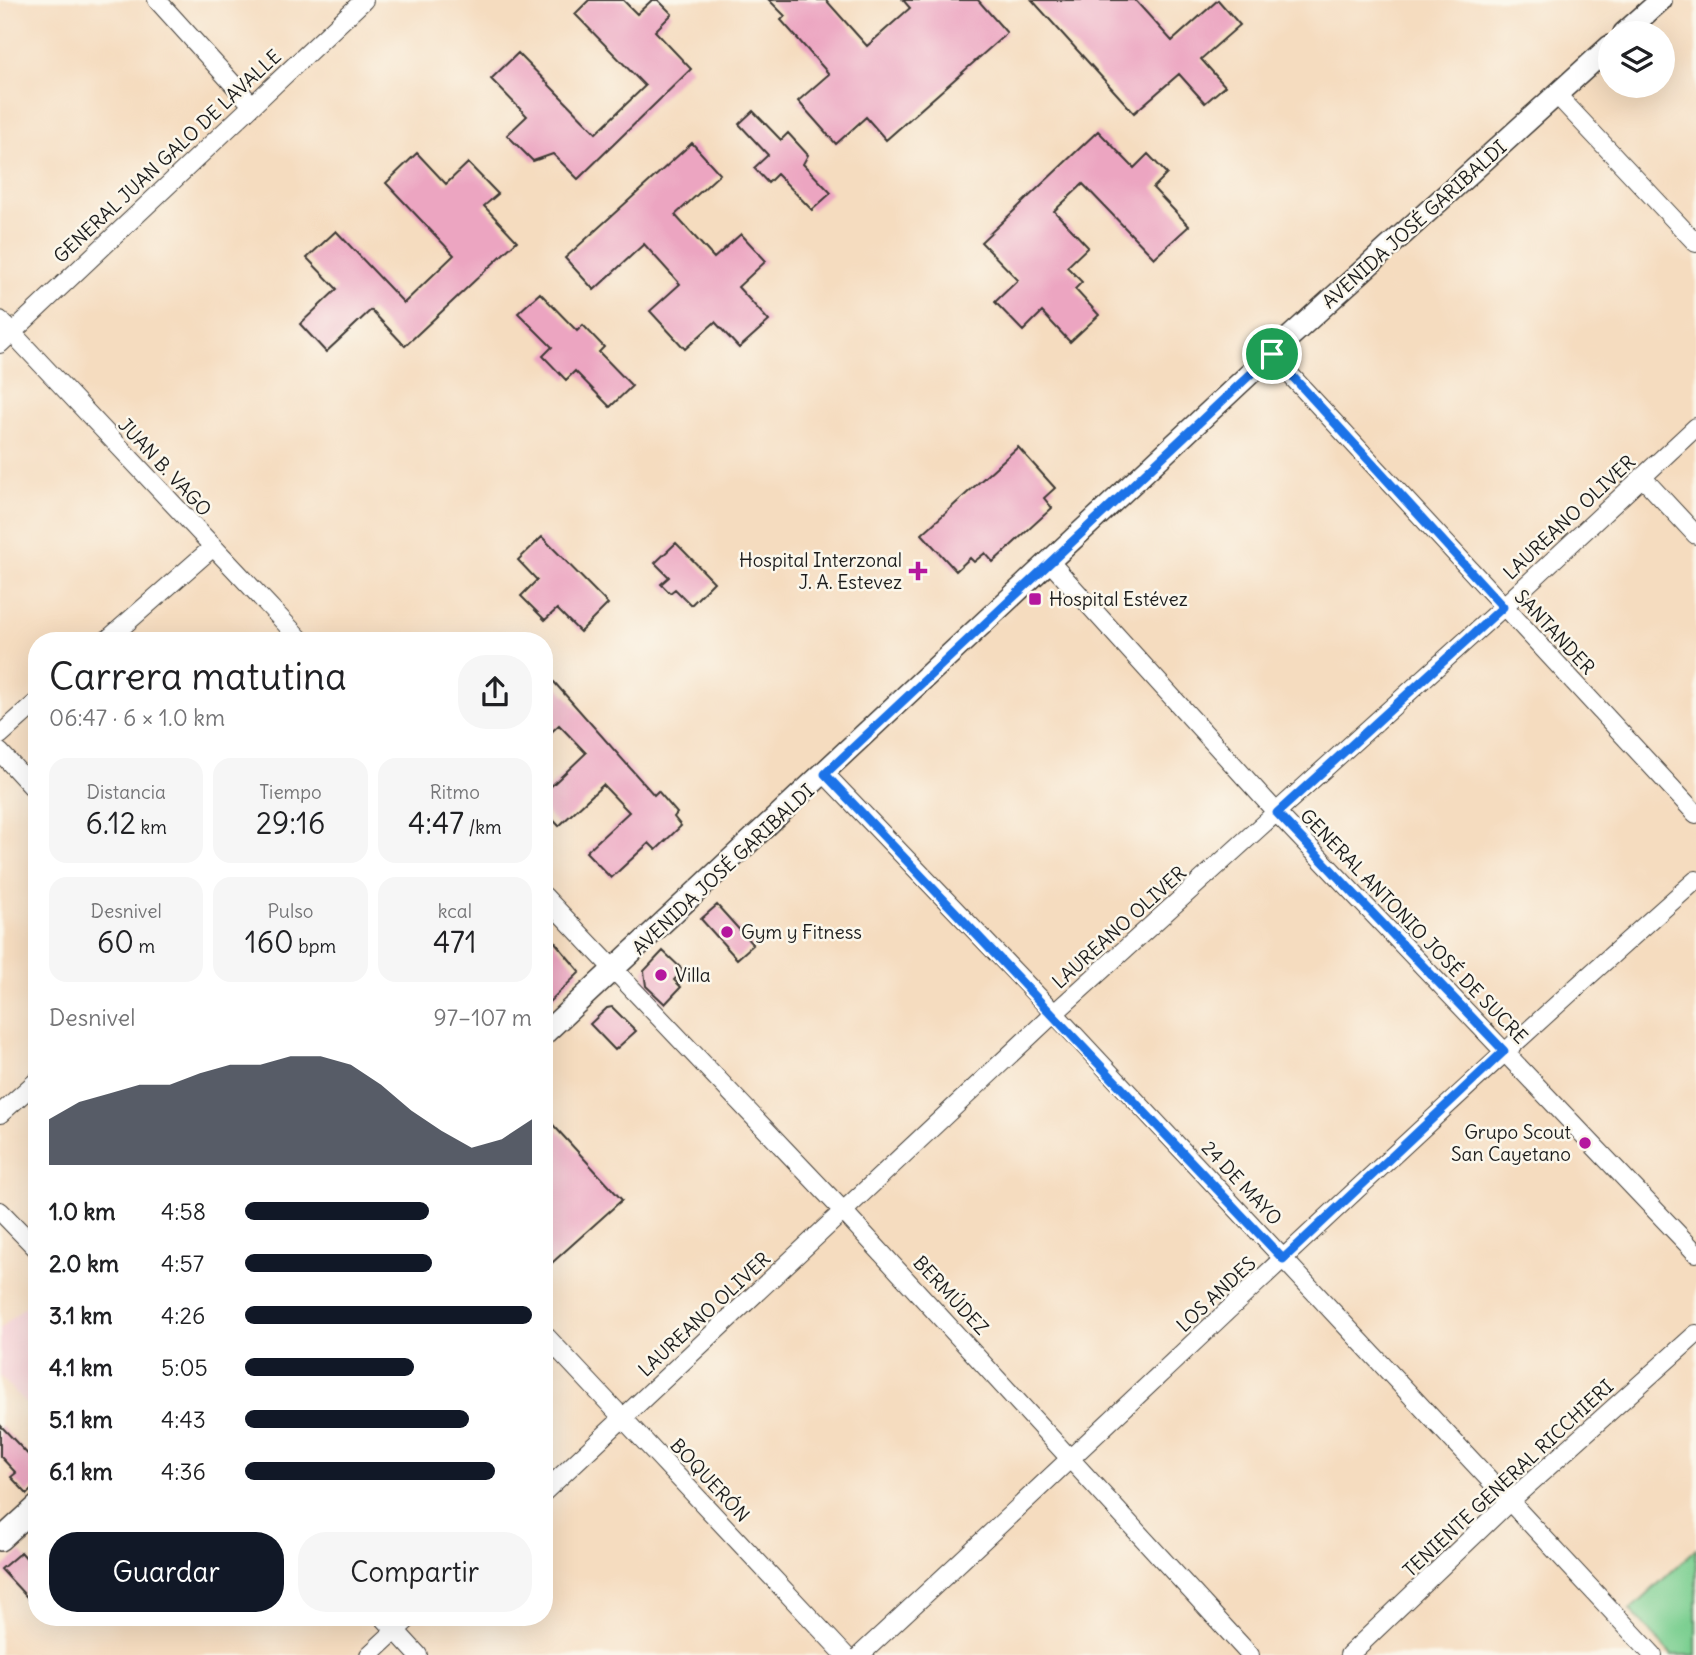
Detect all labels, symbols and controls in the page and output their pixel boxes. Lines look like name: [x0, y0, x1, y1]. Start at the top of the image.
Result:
map controls: [1598, 21, 1675, 98]
button: layers: [1598, 21, 1675, 98]
street label: GENERAL JUAN GALO DE LAVALLE: [48, 44, 286, 268]
street label: AVENIDA JOSÉ GARIBALDI: [1317, 135, 1511, 313]
pin: [1242, 324, 1302, 384]
icon: arrive: [1253, 335, 1291, 373]
street label: JUAN B. VAGO: [113, 413, 217, 521]
street label: LAUREANO OLIVER: [1498, 450, 1640, 584]
place label: Hospital Interzonal J. A. Estevez: [739, 548, 902, 594]
marker: Hospital Interzonal J. A. Estevez: [908, 561, 928, 581]
street label: SANTANDER: [1510, 585, 1600, 679]
place label: Hospital Estévez: [1049, 587, 1188, 611]
marker: Hospital Estévez: [1027, 591, 1043, 607]
text: Carrera matutina: [49, 653, 347, 700]
button: share: [458, 655, 532, 729]
text: 06:47 · 6 × 1.0 km: [49, 703, 225, 732]
street label: AVENIDA JOSÉ GARIBALDI: [627, 778, 819, 960]
text: Distancia: [86, 780, 166, 804]
text: Tiempo: [259, 780, 322, 804]
text: Ritmo: [430, 780, 480, 804]
street label: GENERAL ANTONIO JOSÉ DE SUCRE: [1295, 803, 1533, 1049]
text: 6.12: [85, 804, 136, 842]
text: 29:16: [256, 804, 325, 842]
text: 4:47: [408, 804, 464, 842]
text: km: [136, 815, 167, 839]
text: /km: [464, 815, 502, 839]
street label: LAUREANO OLIVER: [1047, 861, 1191, 993]
text: Desnivel: [91, 899, 162, 923]
text: Pulso: [267, 899, 314, 923]
text: kcal: [438, 899, 472, 923]
place label: Gym y Fitness: [741, 920, 862, 944]
text: 60: [97, 923, 134, 961]
text: 160: [245, 923, 294, 961]
text: 471: [433, 923, 477, 961]
marker: Gym y Fitness: [719, 924, 735, 940]
text: m: [134, 934, 155, 958]
text: bpm: [294, 934, 336, 958]
place label: Villa: [675, 963, 711, 987]
marker: Villa: [653, 967, 669, 983]
text: Desnivel: [49, 1003, 135, 1032]
text: 97–107 m: [434, 1003, 532, 1032]
place label: Grupo Scout San Cayetano: [1451, 1120, 1571, 1166]
marker: Grupo Scout San Cayetano: [1577, 1135, 1593, 1151]
street label: 24 DE MAYO: [1197, 1136, 1287, 1230]
text: 1.0 km: [49, 1197, 115, 1226]
text: 4:58: [161, 1197, 206, 1226]
street label: LAUREANO OLIVER: [633, 1247, 775, 1381]
text: 2.0 km: [49, 1249, 119, 1278]
text: 4:57: [161, 1249, 204, 1278]
street label: BERMÚDEZ: [908, 1250, 994, 1340]
street label: LOS ANDES: [1171, 1251, 1261, 1337]
text: 3.1 km: [49, 1301, 112, 1330]
text: 4:26: [161, 1301, 205, 1330]
text: 4.1 km: [49, 1353, 113, 1382]
text: 5:05: [161, 1353, 208, 1382]
street label: TENIENTE GENERAL RICCHIERI: [1398, 1374, 1618, 1582]
text: 5.1 km: [49, 1405, 113, 1434]
text: 4:43: [161, 1405, 206, 1434]
street label: BOQUERÓN: [665, 1433, 755, 1527]
text: 6.1 km: [49, 1457, 113, 1486]
text: 4:36: [161, 1457, 206, 1486]
button: Guardar: [49, 1532, 284, 1612]
button: Compartir: [298, 1532, 532, 1612]

